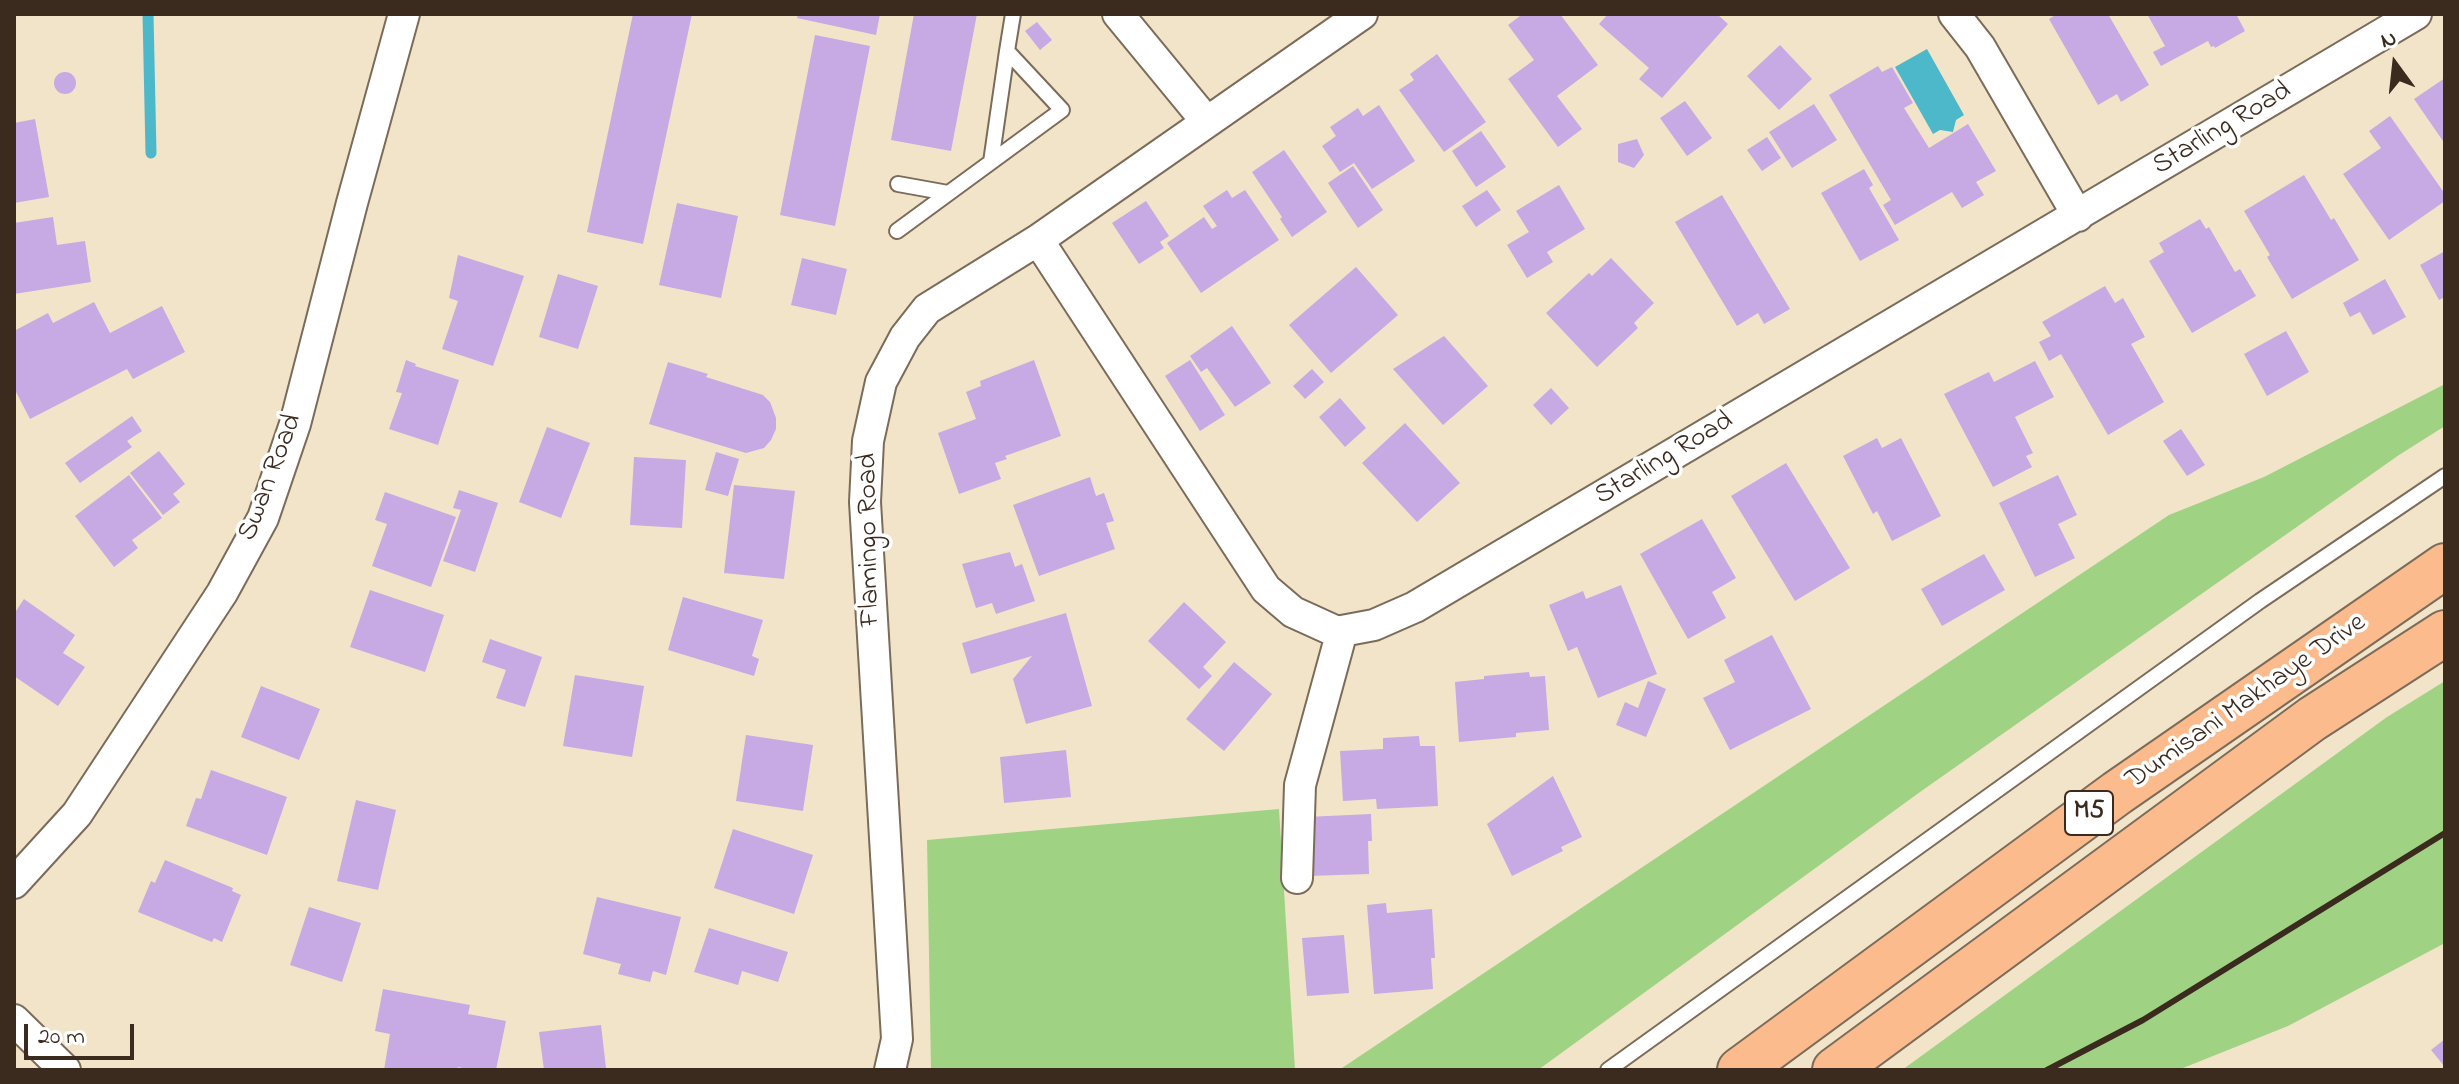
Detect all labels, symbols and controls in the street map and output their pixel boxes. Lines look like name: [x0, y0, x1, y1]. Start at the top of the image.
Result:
text: N: [2377, 23, 2400, 58]
north arrow: [2355, 24, 2435, 104]
street label: Starling Road: [2148, 76, 2298, 184]
street label: Starling Road: [1590, 406, 1740, 514]
street label: Swan Road: [232, 410, 312, 546]
street label: Flamingo Road: [853, 453, 889, 627]
street label: Dumisani Makhaye Drive: [2121, 608, 2373, 798]
road number: M5: [2065, 791, 2113, 835]
scale bar: [28, 1008, 138, 1058]
text: 20 m: [38, 1020, 85, 1055]

